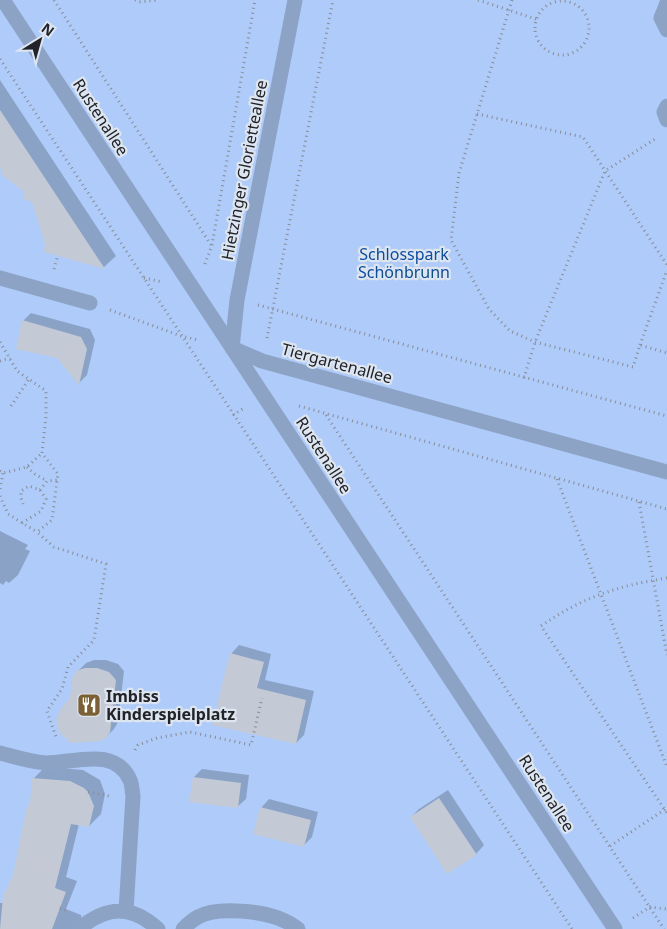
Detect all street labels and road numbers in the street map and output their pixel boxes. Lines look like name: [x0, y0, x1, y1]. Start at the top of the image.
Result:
street label: Rustenallee: [68, 74, 134, 160]
street label: Hietzinger Glorietteallee: [216, 78, 272, 262]
street label: Tiergartenallee: [279, 338, 395, 388]
street label: Rustenallee: [291, 412, 357, 498]
street label: Rustenallee: [514, 750, 580, 836]

